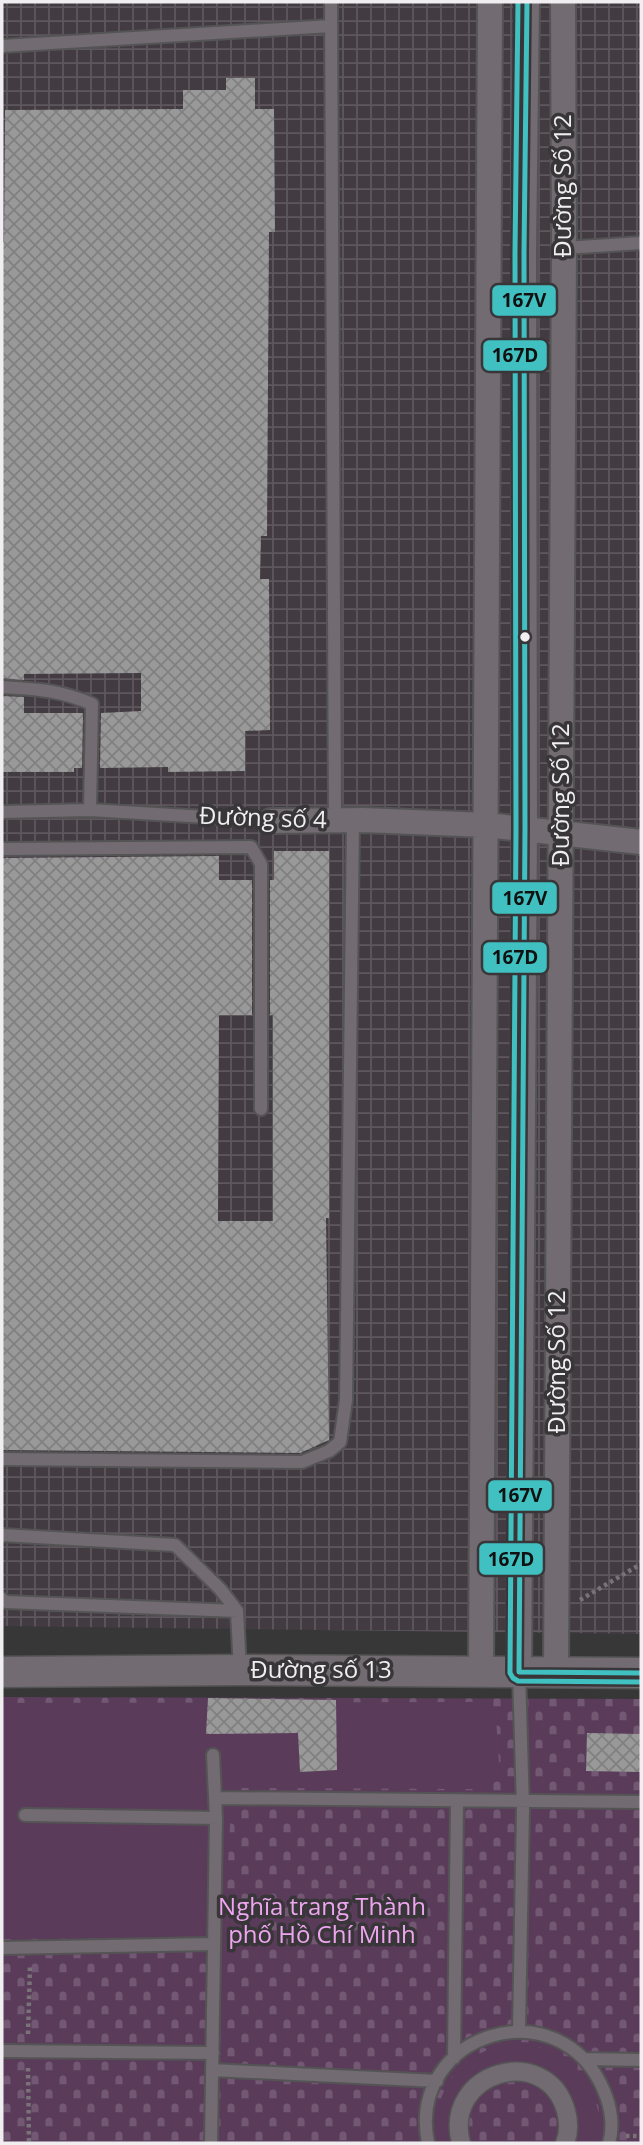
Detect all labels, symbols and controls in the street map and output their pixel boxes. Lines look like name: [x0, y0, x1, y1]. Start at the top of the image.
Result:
street label: Đường Số 12: [545, 114, 578, 258]
line badge: 167V: [491, 284, 557, 317]
text: 167V: [502, 287, 547, 313]
line badge: 167D: [482, 339, 548, 372]
text: 167D: [492, 342, 538, 368]
unlabelled marker: [518, 630, 532, 644]
street label: Đường Số 12: [543, 723, 576, 867]
street label: Đường số 4: [199, 798, 328, 835]
line badge: 167V: [491, 881, 558, 915]
text: 167V: [503, 885, 548, 911]
line badge: 167D: [482, 941, 548, 974]
text: 167D: [492, 944, 538, 970]
street label: Đường Số 12: [539, 1290, 572, 1434]
line badge: 167V: [487, 1479, 553, 1512]
text: 167V: [498, 1482, 543, 1508]
line badge: 167D: [478, 1542, 544, 1576]
text: 167D: [488, 1546, 534, 1572]
street label: Đường số 13: [250, 1652, 392, 1685]
park label: Nghĩa trang Thành phố Hồ Chí Minh: [218, 1889, 426, 1950]

